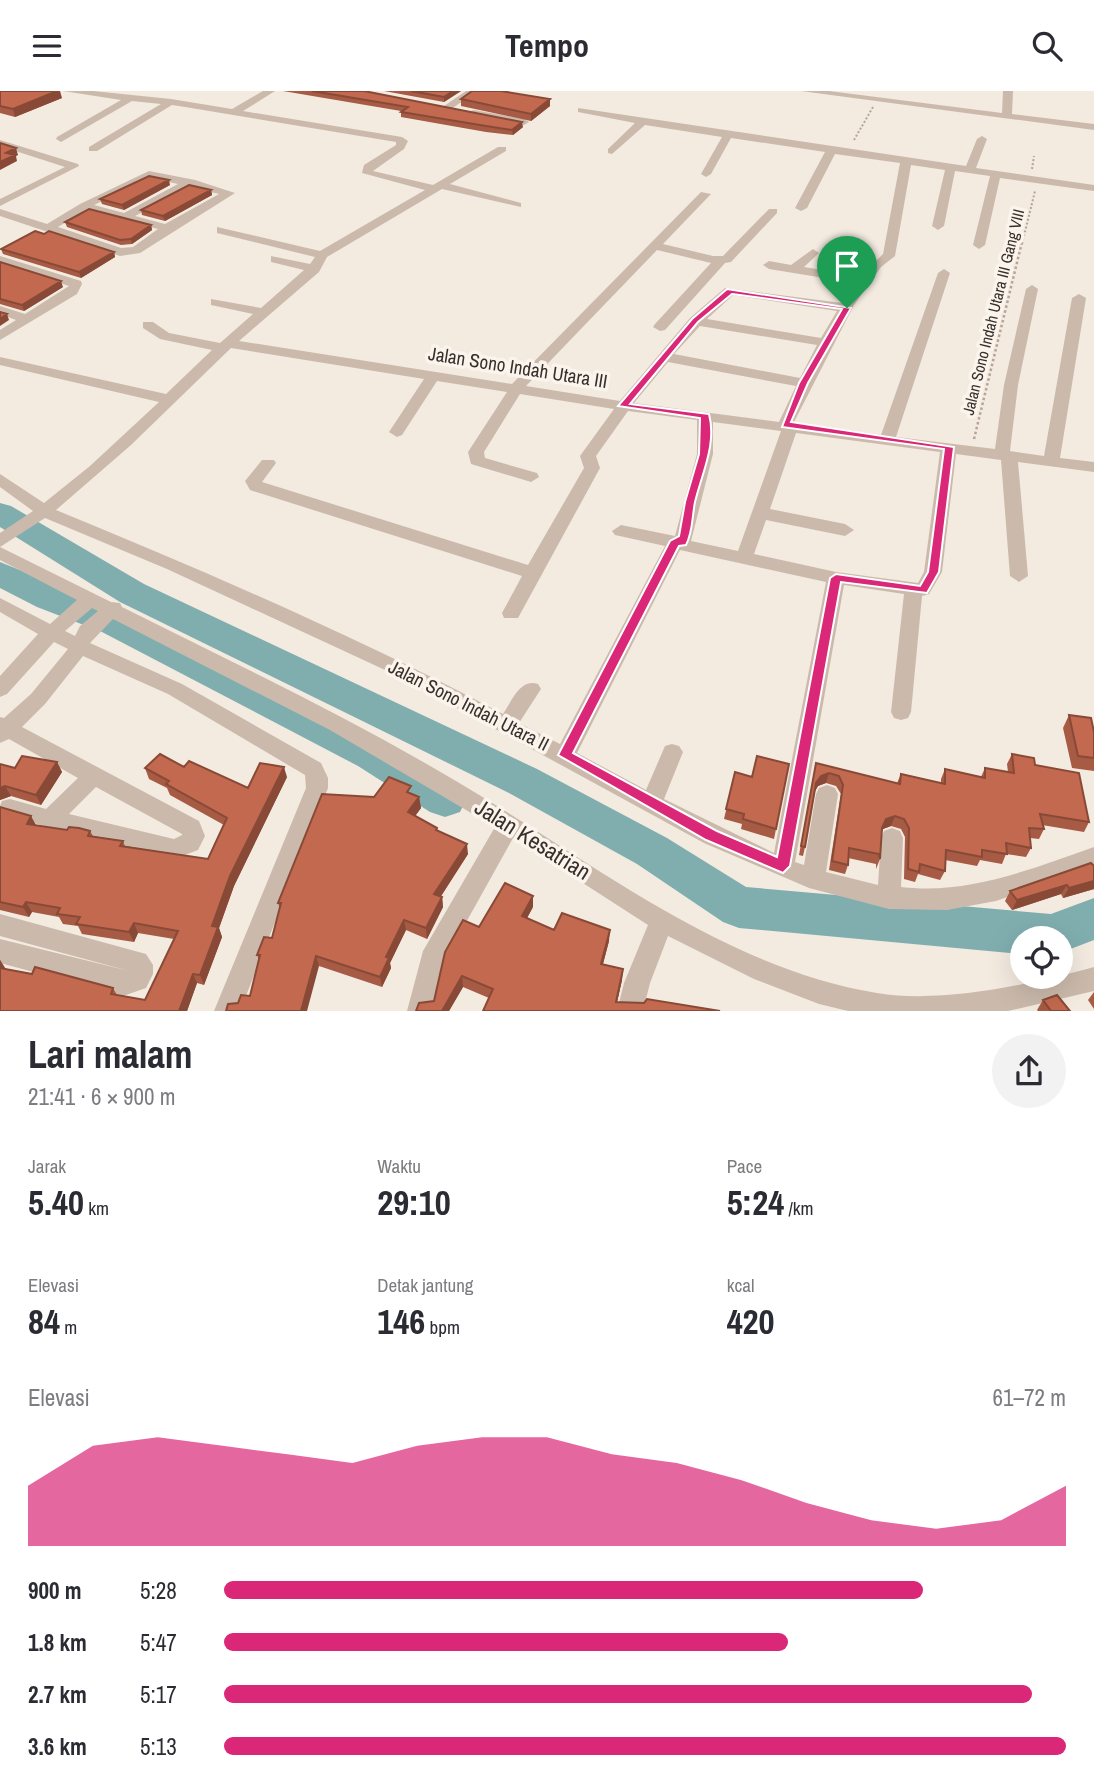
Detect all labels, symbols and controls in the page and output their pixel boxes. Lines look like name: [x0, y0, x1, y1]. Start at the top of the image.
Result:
text: Tempo: [505, 24, 589, 67]
icon: menu: [28, 27, 66, 65]
icon: search: [1028, 27, 1066, 65]
street label: Jalan Sono Indah Utara III Gang VIII: [957, 207, 1029, 417]
pin: [817, 236, 877, 308]
icon: arrive: [828, 247, 866, 285]
street label: Jalan Sono Indah Utara III: [427, 340, 609, 394]
street label: Jalan Sono Indah Utara II: [384, 653, 554, 757]
street label: Jalan Kesatrian: [469, 791, 597, 887]
map controls: [1010, 926, 1073, 989]
button: locate: [1010, 926, 1073, 989]
text: Lari malam: [28, 1029, 193, 1080]
button: share: [992, 1034, 1066, 1108]
text: 21:41 · 6 × 900 m: [28, 1081, 175, 1112]
text: Jarak: [28, 1153, 66, 1179]
text: Waktu: [377, 1153, 421, 1179]
text: Pace: [727, 1153, 762, 1179]
text: 5.40: [28, 1179, 84, 1226]
text: 29:10: [377, 1179, 451, 1226]
text: 5:24: [727, 1179, 784, 1226]
text: km: [84, 1195, 109, 1221]
text: /km: [784, 1195, 814, 1221]
text: Elevasi: [28, 1272, 79, 1298]
text: Detak jantung: [377, 1272, 473, 1298]
text: kcal: [727, 1272, 754, 1298]
text: 84: [28, 1298, 60, 1345]
text: 146: [377, 1298, 425, 1345]
text: 420: [727, 1298, 775, 1345]
text: m: [60, 1314, 77, 1340]
text: bpm: [425, 1314, 460, 1340]
text: Elevasi: [28, 1382, 90, 1413]
text: 61–72 m: [993, 1382, 1066, 1413]
text: 900 m: [28, 1575, 81, 1606]
text: 5:28: [140, 1575, 177, 1606]
text: 1.8 km: [28, 1627, 87, 1658]
text: 5:47: [140, 1627, 177, 1658]
text: 2.7 km: [28, 1679, 87, 1710]
text: 5:17: [140, 1679, 177, 1710]
text: 3.6 km: [28, 1731, 87, 1762]
text: 5:13: [140, 1731, 177, 1762]

